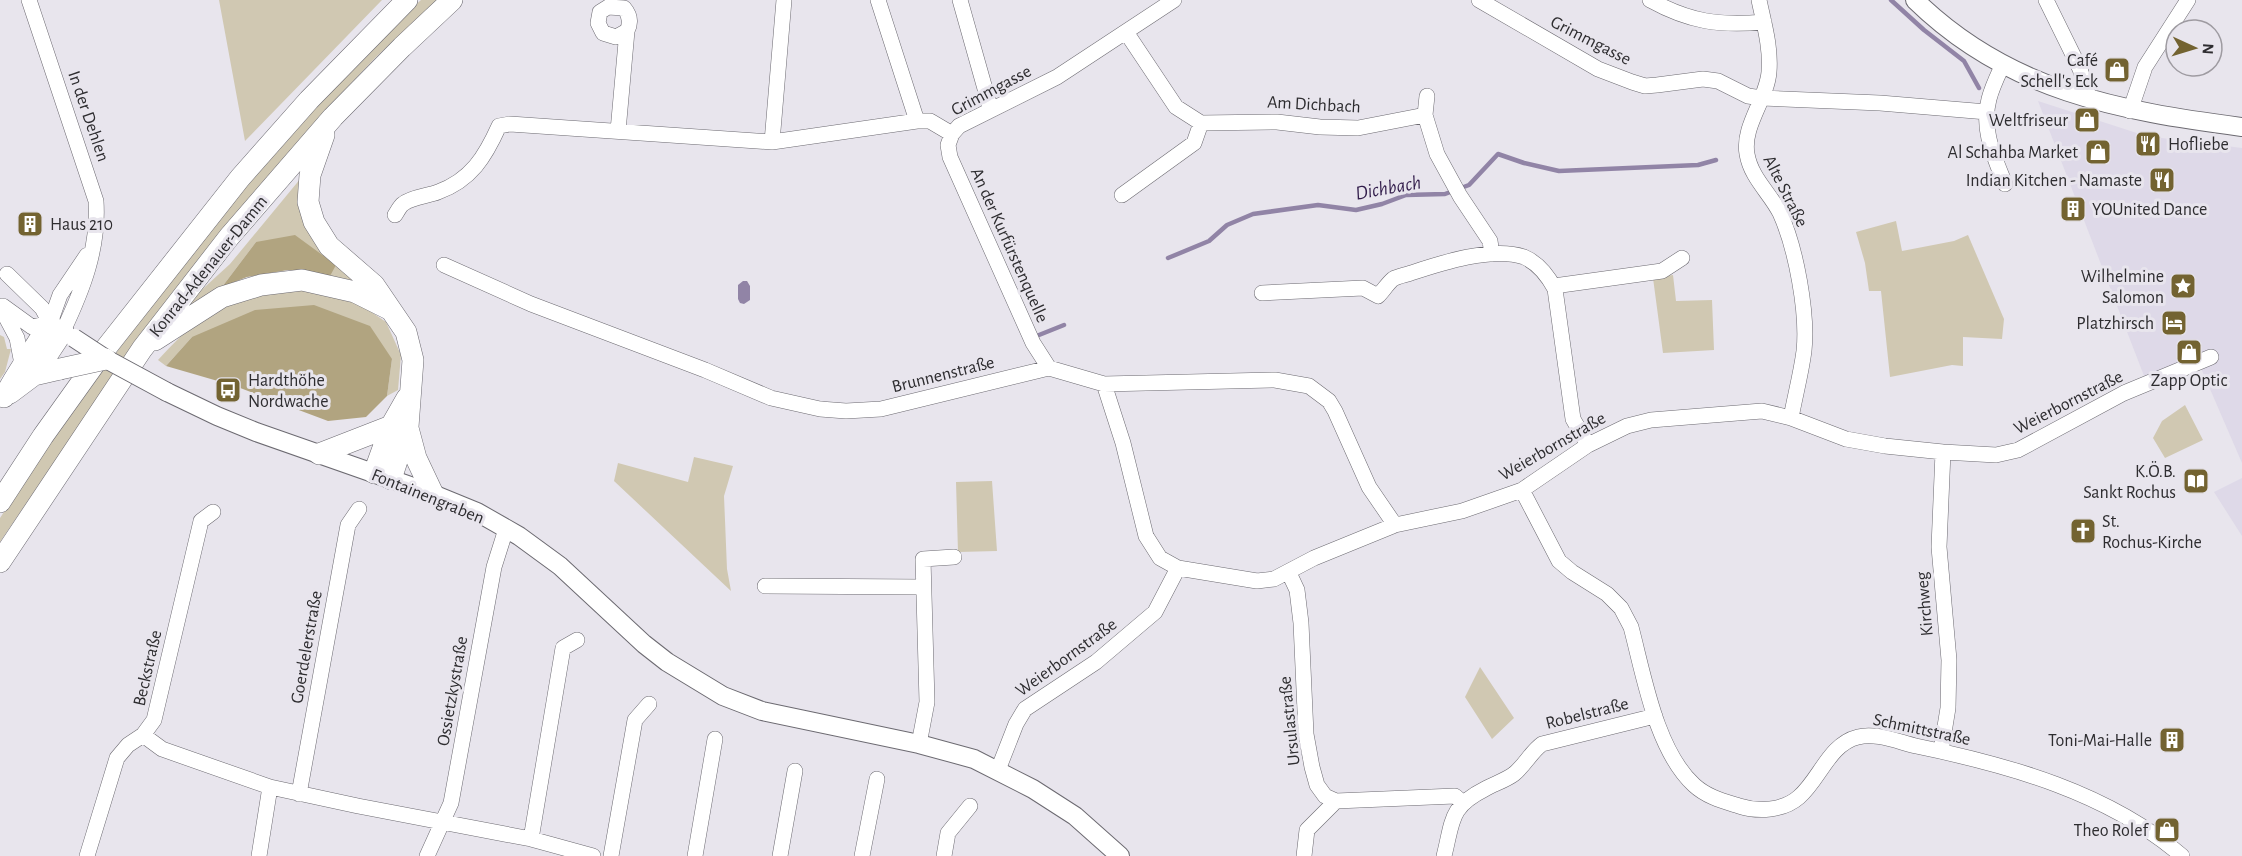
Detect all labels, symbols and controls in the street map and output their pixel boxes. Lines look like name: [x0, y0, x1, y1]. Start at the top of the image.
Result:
street label: Grimmgasse: [1547, 13, 1634, 69]
north arrow: [2164, 18, 2224, 78]
text: N: [2200, 43, 2216, 55]
place label: Café Schell's Eck: [2020, 52, 2099, 91]
shop icon: Café Schell's Eck: [2102, 55, 2132, 85]
street label: Grimmgasse: [949, 62, 1034, 119]
street label: In der Dehlen: [64, 69, 112, 164]
street label: Am Dichbach: [1267, 94, 1361, 116]
shop icon: Weltfriseur: [2072, 105, 2102, 135]
place label: Weltfriseur: [1989, 112, 2068, 130]
restaurant icon: Hofliebe: [2133, 129, 2163, 159]
place label: Hofliebe: [2168, 136, 2229, 154]
shop icon: Al Schahba Market: [2083, 137, 2113, 167]
place label: Al Schahba Market: [1948, 144, 2078, 162]
street label: Alte Straße: [1759, 153, 1811, 230]
street label: An der Kurfürstenquelle: [967, 165, 1051, 325]
restaurant icon: Indian Kitchen - Namaste: [2147, 165, 2177, 195]
water label: Dichbach: [1354, 172, 1423, 204]
place label: Indian Kitchen - Namaste: [1966, 172, 2142, 190]
street label: Konrad-Adenauer-Damm: [146, 192, 271, 341]
building icon: YOUnited Dance: [2058, 194, 2088, 224]
place label: YOUnited Dance: [2092, 201, 2207, 219]
building icon: Haus 210: [15, 209, 45, 239]
place label: Haus 210: [50, 216, 113, 234]
place label: Wilhelmine Salomon: [2081, 268, 2164, 307]
place icon: Wilhelmine Salomon: [2168, 271, 2198, 301]
hotel icon: Platzhirsch: [2159, 308, 2189, 338]
place label: Platzhirsch: [2076, 315, 2154, 333]
shop icon: Zapp Optic: [2174, 337, 2204, 367]
street label: Brunnenstraße: [890, 354, 996, 396]
street label: Weierbornstraße: [2011, 368, 2126, 438]
place label: Hardthöhe Nordwache: [248, 372, 328, 411]
place label: Zapp Optic: [2151, 372, 2227, 390]
bus stop icon: Hardthöhe Nordwache: [213, 375, 243, 405]
street label: Weierbornstraße: [1496, 409, 1609, 485]
place label: K.Ö.B. Sankt Rochus: [2083, 461, 2176, 502]
street label: Fontainengraben: [369, 466, 487, 528]
library icon: K.Ö.B. Sankt Rochus: [2181, 466, 2211, 496]
place label: St. Rochus-Kirche: [2102, 513, 2202, 552]
church icon: St. Rochus-Kirche: [2068, 516, 2098, 546]
street label: Kirchweg: [1913, 571, 1937, 637]
street label: Goerdelerstraße: [288, 589, 326, 705]
street label: Weierbornstraße: [1013, 615, 1120, 700]
street label: Beckstraße: [130, 628, 165, 708]
street label: Ossietzkystraße: [434, 635, 471, 747]
street label: Ursulastraße: [1276, 675, 1304, 767]
street label: Robelstraße: [1544, 695, 1631, 733]
street label: Schmittstraße: [1871, 711, 1972, 749]
building icon: Toni-Mai-Halle: [2157, 725, 2187, 755]
place label: Toni-Mai-Halle: [2048, 732, 2152, 750]
shop icon: Theo Rolef: [2152, 815, 2182, 845]
place label: Theo Rolef: [2074, 822, 2150, 840]

